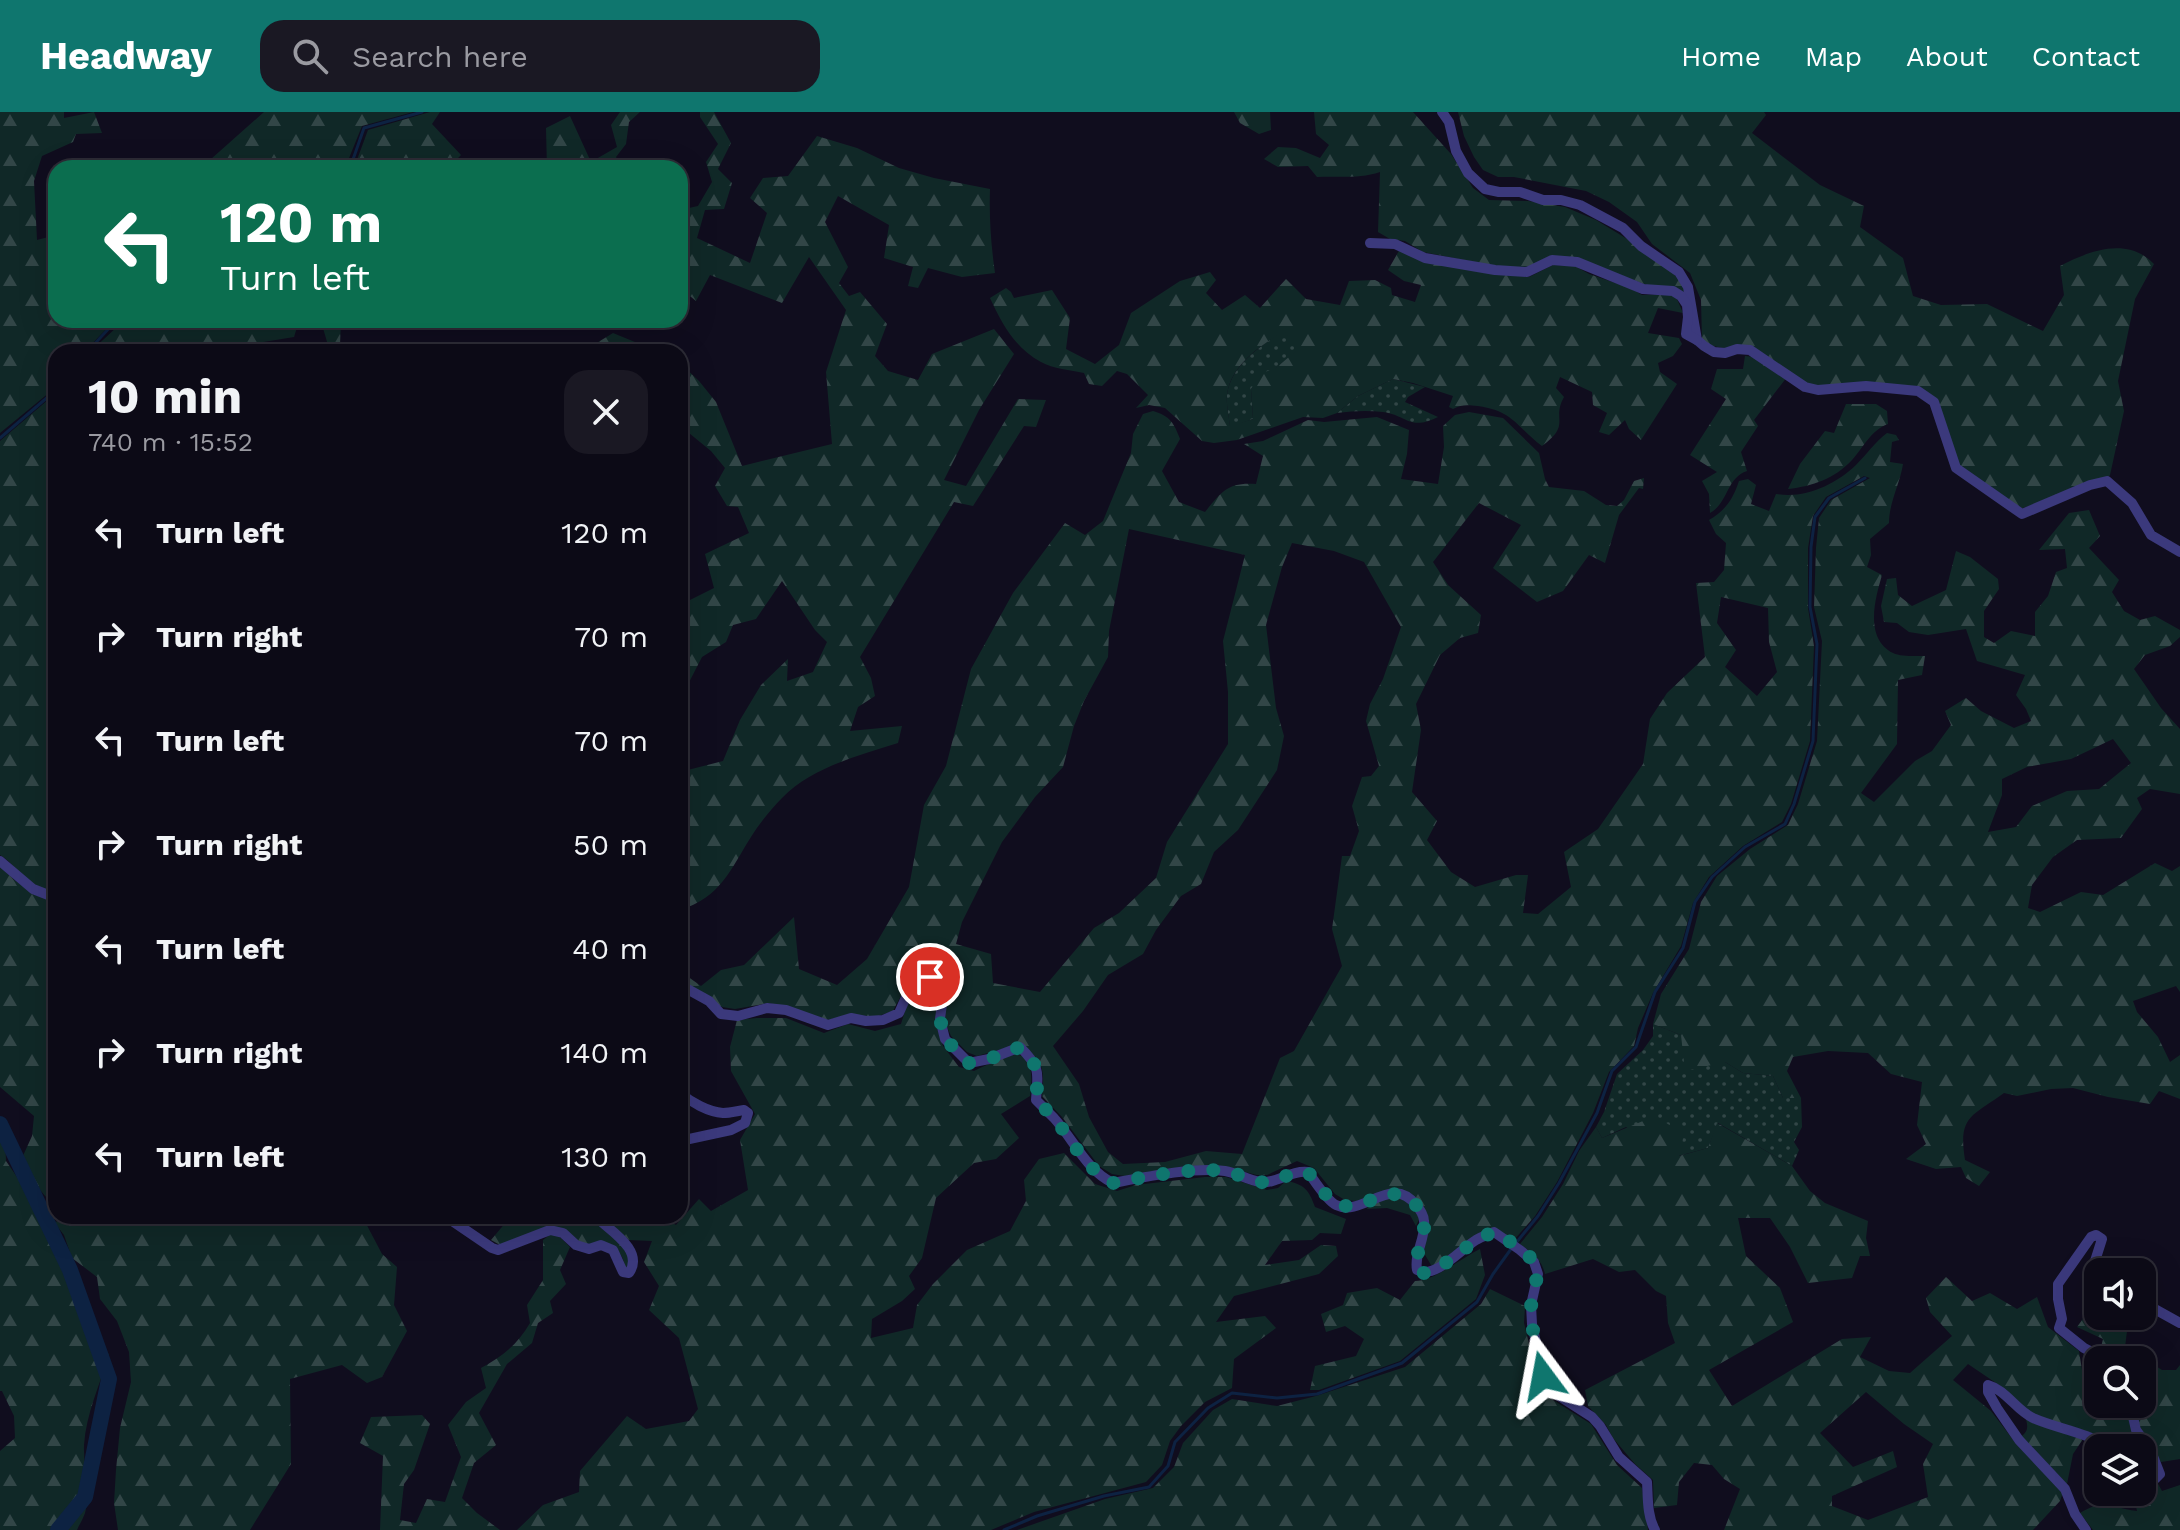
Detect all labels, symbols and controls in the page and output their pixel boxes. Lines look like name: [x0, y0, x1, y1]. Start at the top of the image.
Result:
search box: [260, 20, 820, 92]
text: Headway: [40, 34, 212, 78]
icon: search: [288, 34, 332, 78]
text: Search here: [352, 39, 528, 74]
text: Home: [1681, 40, 1761, 73]
text: Map: [1805, 40, 1862, 73]
text: About: [1906, 40, 1988, 73]
text: Contact: [2032, 40, 2140, 73]
text: 120 m: [220, 190, 382, 256]
icon: left: [88, 192, 192, 296]
text: Turn left: [220, 257, 370, 299]
text: 10 min: [88, 368, 242, 425]
button: close: [564, 370, 648, 454]
text: 740 m · 15:52: [88, 427, 253, 457]
icon: left: [88, 510, 132, 554]
text: Turn left: [156, 515, 284, 550]
text: 120 m: [561, 515, 648, 550]
icon: right: [88, 614, 132, 658]
text: Turn right: [156, 619, 302, 654]
text: 70 m: [574, 619, 648, 654]
icon: left: [88, 718, 132, 762]
text: Turn left: [156, 723, 284, 758]
text: 70 m: [574, 723, 648, 758]
icon: right: [88, 822, 132, 866]
text: Turn right: [156, 827, 302, 862]
text: 50 m: [573, 827, 648, 862]
icon: left: [88, 926, 132, 970]
text: Turn left: [156, 931, 284, 966]
text: 40 m: [572, 931, 648, 966]
pin: [896, 943, 964, 1011]
icon: arrive: [908, 955, 952, 999]
icon: right: [88, 1030, 132, 1074]
text: Turn right: [156, 1035, 302, 1070]
text: 140 m: [560, 1035, 648, 1070]
icon: left: [88, 1134, 132, 1178]
text: Turn left: [156, 1139, 284, 1174]
text: 130 m: [561, 1139, 648, 1174]
map controls: [2084, 1258, 2156, 1506]
button: sound: [2084, 1258, 2156, 1330]
position arrow: [1501, 1334, 1585, 1418]
button: search: [2084, 1346, 2156, 1418]
button: layers: [2084, 1434, 2156, 1506]

